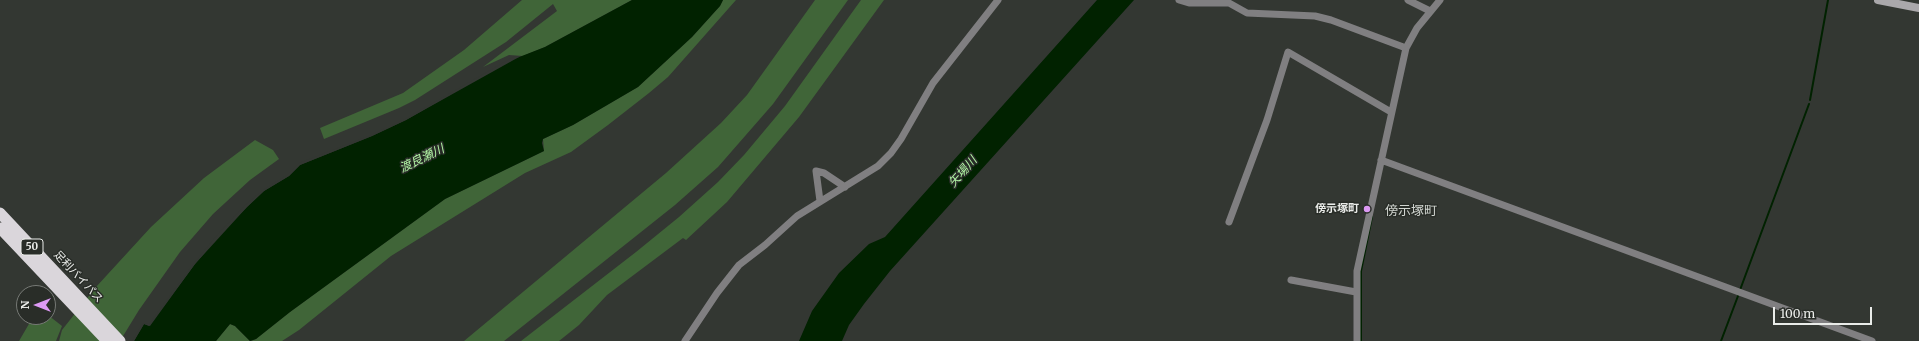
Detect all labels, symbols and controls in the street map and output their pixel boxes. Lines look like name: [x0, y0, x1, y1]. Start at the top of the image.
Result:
water label: 渡良瀬川: [397, 142, 447, 176]
water label: 矢場川: [946, 154, 980, 190]
place label: 傍示塚町: [1315, 202, 1359, 216]
district label: 傍示塚町: [1385, 203, 1437, 219]
marker: 傍示塚町: [1362, 204, 1372, 214]
road number: 50: [21, 239, 43, 255]
street label: 足利バイパス: [51, 248, 105, 306]
north arrow: [16, 285, 56, 325]
scale bar: [1775, 299, 1874, 325]
text: N: [18, 301, 32, 309]
text: 100 m: [1780, 306, 1815, 321]

